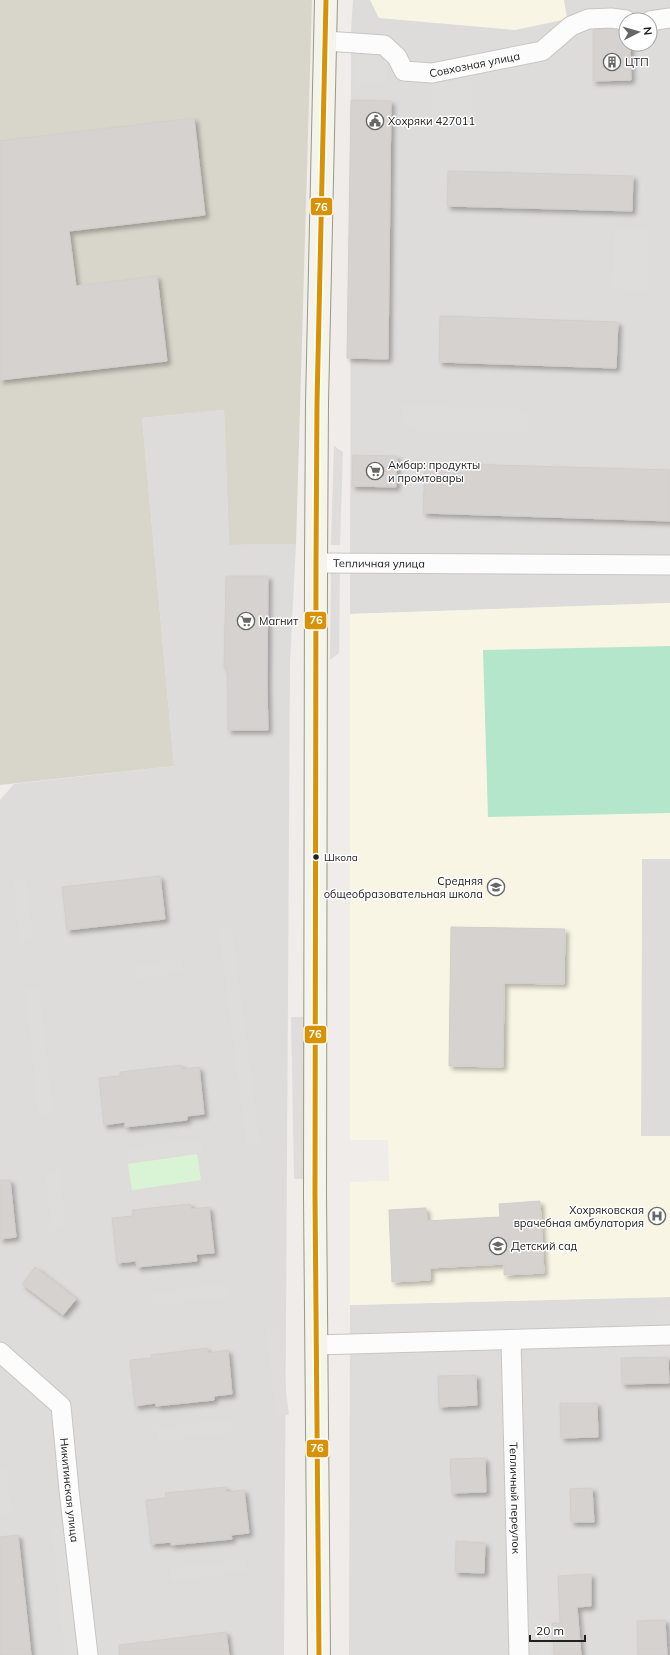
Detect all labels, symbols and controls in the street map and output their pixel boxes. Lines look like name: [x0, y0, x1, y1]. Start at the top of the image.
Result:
north arrow: [618, 12, 658, 52]
text: N: [641, 26, 655, 36]
street label: Совхозная улица: [428, 49, 521, 80]
building icon: ЦТП: [602, 52, 622, 72]
place label: ЦТП: [625, 55, 649, 69]
public building icon: Хохряки 427011: [365, 111, 385, 131]
place label: Хохряки 427011: [388, 114, 475, 128]
line badge: 76: [310, 197, 333, 216]
text: 76: [314, 200, 328, 214]
place label: Амбар: продукты и промтовары: [388, 458, 480, 485]
supermarket icon: Амбар: продукты и промтовары: [365, 461, 385, 481]
street label: Тепличная улица: [333, 556, 425, 571]
supermarket icon: Магнит: [236, 611, 256, 631]
line badge: 76: [304, 611, 327, 630]
text: 76: [309, 613, 323, 627]
place label: Магнит: [259, 614, 298, 628]
place label: Школа: [324, 851, 358, 864]
marker: Школа: [311, 852, 321, 862]
place label: Средняя общеобразовательная школа: [324, 874, 483, 901]
school or university icon: Средняя общеобразовательная школа: [486, 877, 506, 897]
line badge: 76: [304, 1025, 327, 1044]
text: 76: [308, 1027, 322, 1041]
place label: Хохряковская врачебная амбулатория: [514, 1203, 644, 1230]
hospital icon: Хохряковская врачебная амбулатория: [647, 1206, 667, 1226]
school or university icon: Детский сад: [488, 1236, 508, 1256]
place label: Детский сад: [511, 1239, 578, 1253]
street label: Никитинская улица: [57, 1437, 82, 1543]
line badge: 76: [306, 1439, 329, 1458]
text: 76: [310, 1441, 324, 1455]
street label: Тепличный переулок: [507, 1442, 523, 1554]
scale bar: [530, 1617, 585, 1643]
text: 20 m: [536, 1623, 564, 1638]

